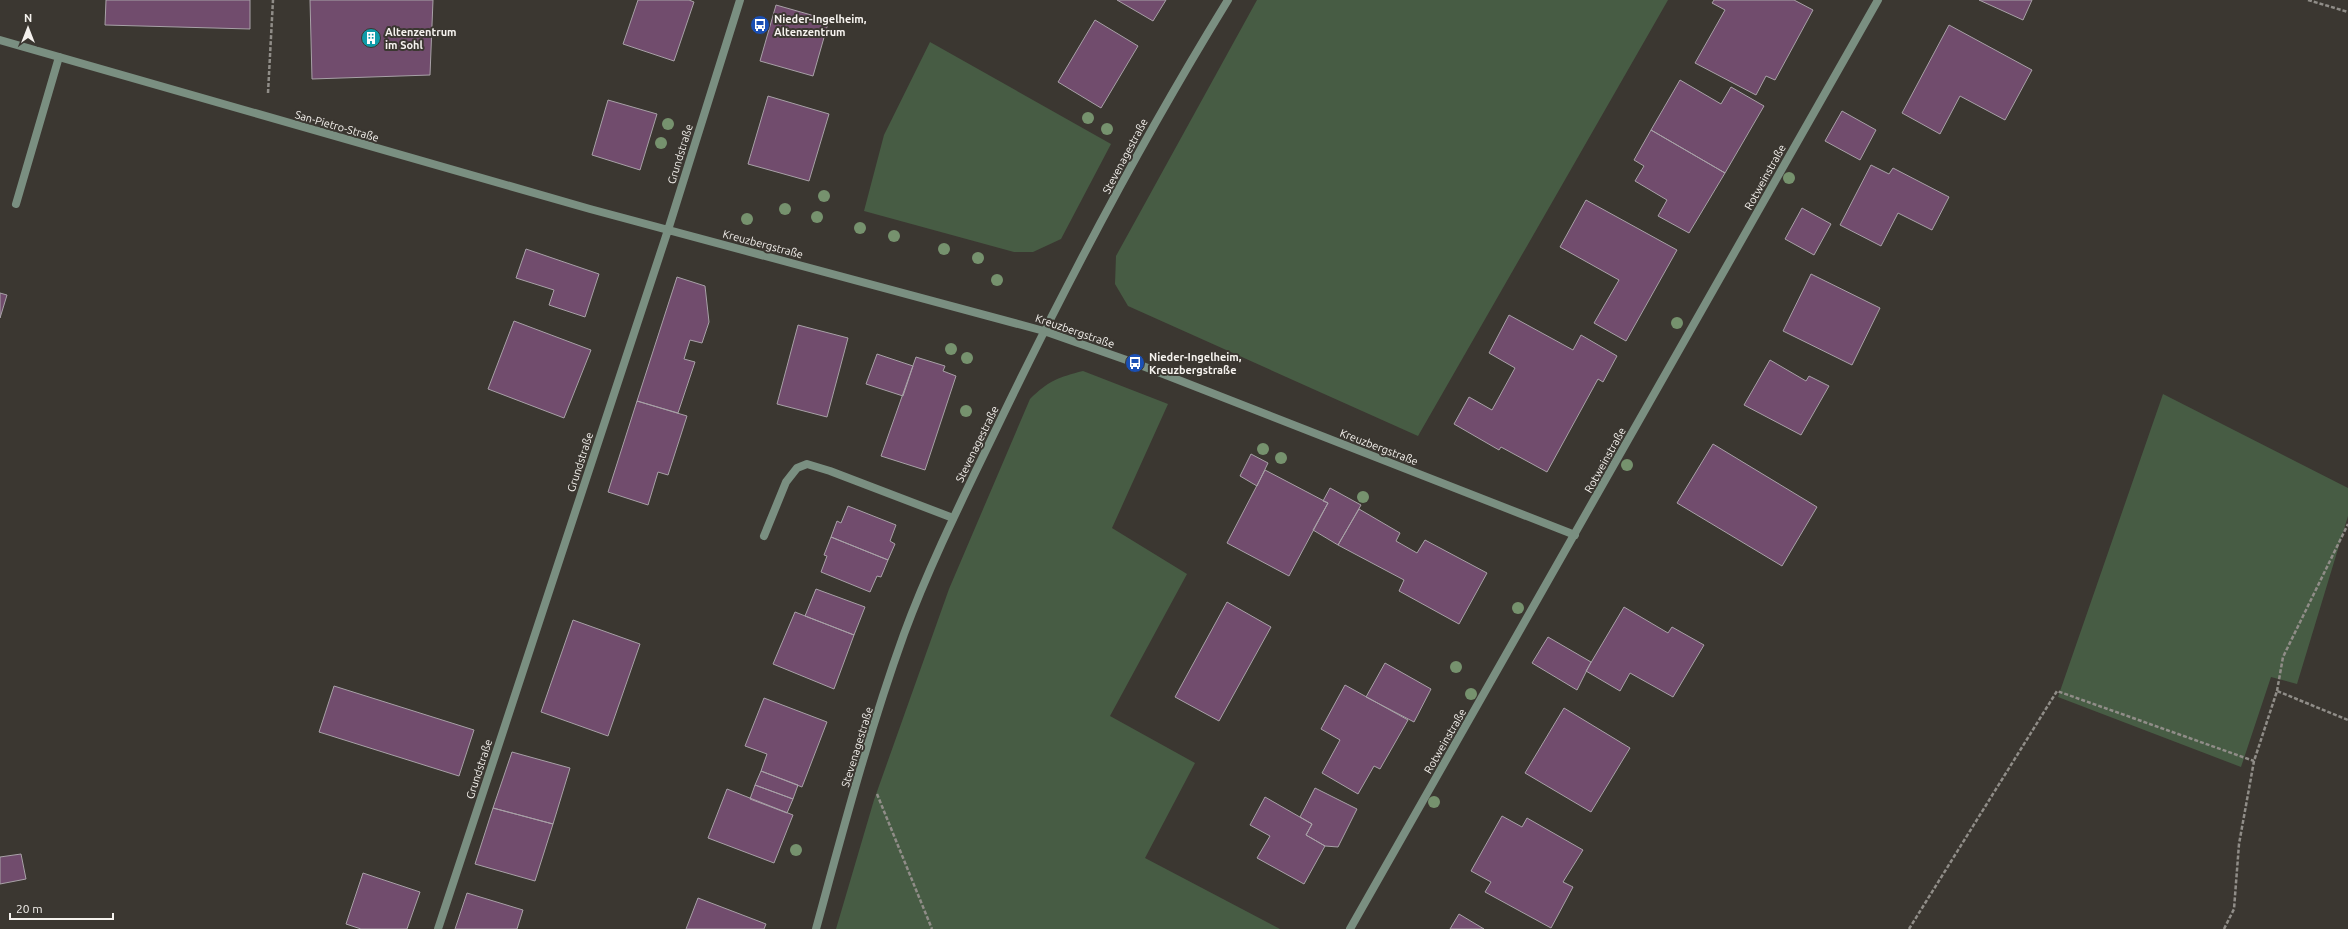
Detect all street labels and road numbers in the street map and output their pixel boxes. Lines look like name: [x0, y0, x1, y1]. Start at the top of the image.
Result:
street label: San-Pietro-Straße: [294, 108, 380, 144]
street label: Stevenagestraße: [1100, 116, 1150, 196]
street label: Grundstraße: [665, 123, 695, 185]
street label: Rotweinstraße: [1742, 142, 1788, 212]
street label: Kreuzbergstraße: [721, 227, 805, 261]
street label: Kreuzbergstraße: [1034, 312, 1116, 350]
street label: Stevenagestraße: [953, 404, 1001, 484]
street label: Rotweinstraße: [1582, 425, 1628, 495]
street label: Kreuzbergstraße: [1338, 427, 1420, 467]
street label: Grundstraße: [565, 431, 595, 493]
street label: Stevenagestraße: [839, 705, 875, 789]
street label: Rotweinstraße: [1422, 706, 1468, 776]
street label: Grundstraße: [464, 738, 494, 800]

